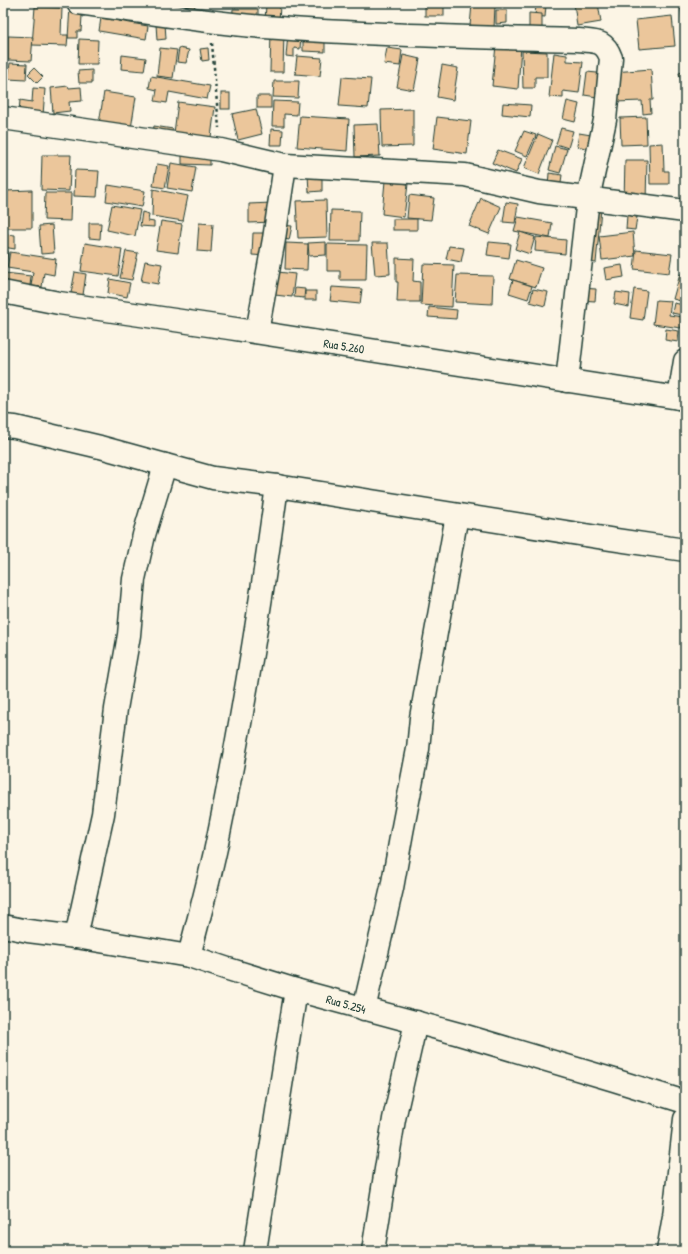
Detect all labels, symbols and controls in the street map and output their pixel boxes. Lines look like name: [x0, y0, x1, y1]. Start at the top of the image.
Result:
street label: Rua 5.260: [322, 334, 366, 358]
street label: Rua 5.254: [324, 990, 368, 1018]

